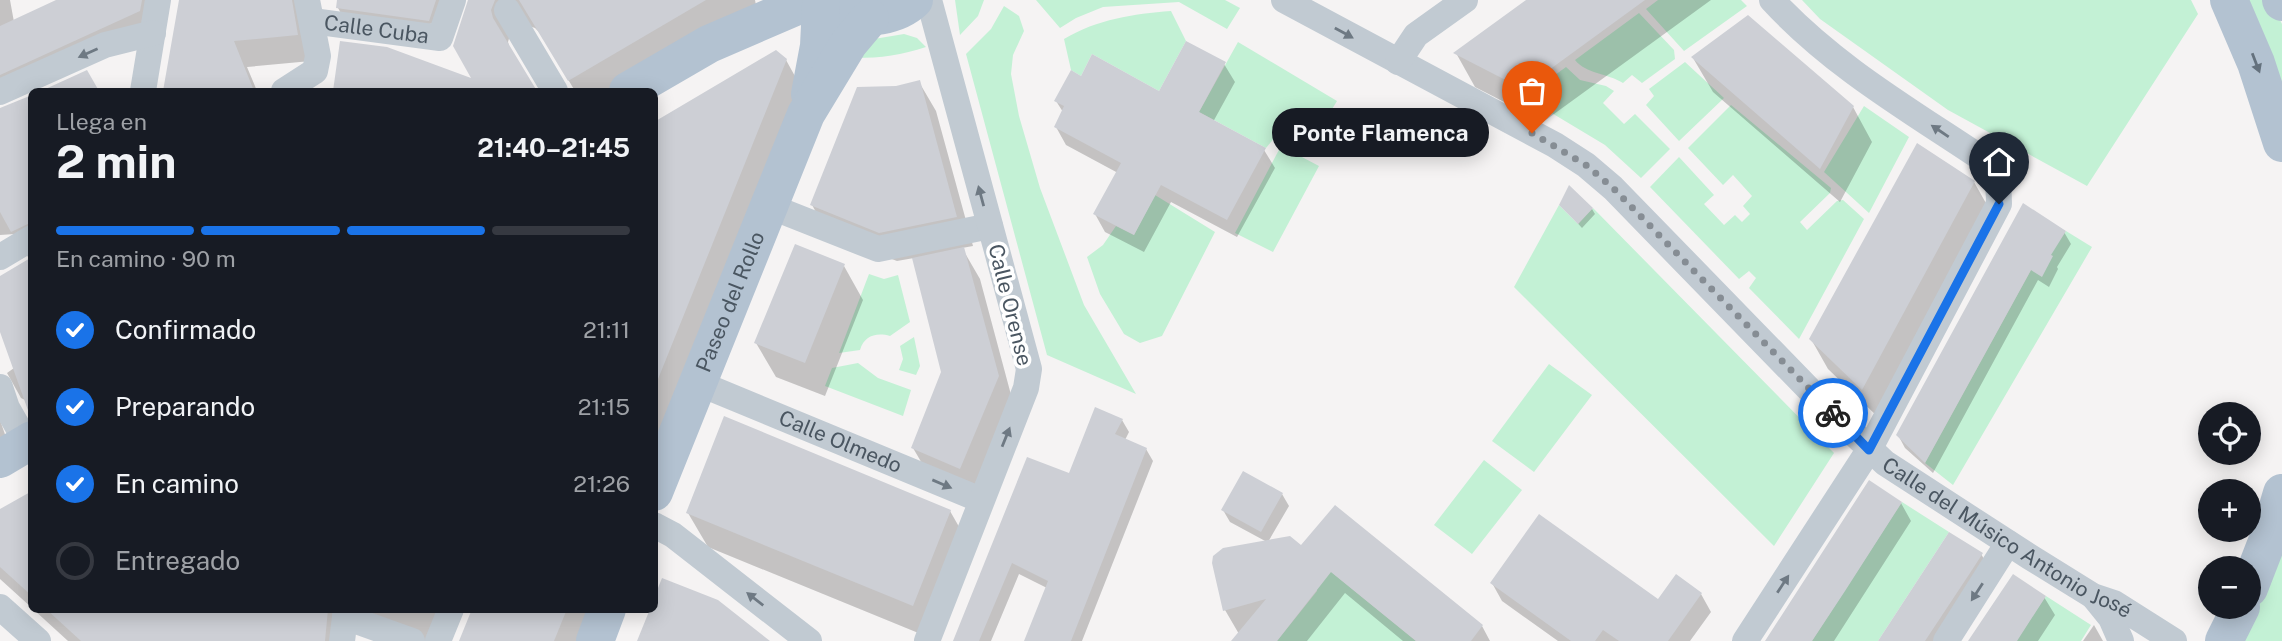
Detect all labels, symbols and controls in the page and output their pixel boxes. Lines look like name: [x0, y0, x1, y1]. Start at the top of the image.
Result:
street label: Calle Cuba: [323, 10, 430, 48]
one-way arrow: [1334, 27, 1353, 39]
one-way arrow: [78, 47, 98, 59]
one-way arrow: [2250, 53, 2261, 74]
pin: [1502, 61, 1562, 133]
icon: bag: [1513, 72, 1551, 110]
text: Llega en: [56, 108, 147, 135]
callout: Ponte Flamenca: [1273, 108, 1490, 158]
text: Ponte Flamenca: [1292, 119, 1469, 146]
one-way arrow: [1931, 124, 1949, 138]
text: 21:40–21:45: [477, 132, 630, 163]
pin: [1969, 132, 2029, 204]
text: 2 min: [56, 134, 176, 188]
icon: home: [1980, 143, 2018, 181]
one-way arrow: [975, 184, 986, 206]
street label: Paseo del Rollo: [691, 228, 769, 376]
street label: Calle Orense: [983, 241, 1038, 368]
text: En camino · 90 m: [56, 245, 236, 272]
icon: check: [56, 311, 94, 349]
text: Confirmado: [115, 314, 256, 345]
text: 21:11: [583, 316, 630, 343]
courier: [1798, 378, 1868, 448]
icon: check: [56, 388, 94, 426]
text: Preparando: [115, 391, 255, 422]
text: 21:15: [578, 393, 630, 420]
icon: bike: [1814, 394, 1852, 432]
map controls: [2198, 402, 2261, 619]
button: locate: [2198, 402, 2261, 465]
street label: Calle Olmedo: [775, 405, 906, 478]
one-way arrow: [1001, 427, 1012, 448]
street label: Calle del Músico Antonio José: [1878, 452, 2137, 623]
icon: check: [56, 465, 94, 503]
text: En camino: [115, 468, 239, 499]
text: 21:26: [573, 470, 630, 497]
one-way arrow: [932, 479, 953, 490]
button: +: [2198, 479, 2261, 542]
text: Entregado: [115, 545, 240, 576]
button: −: [2198, 556, 2261, 619]
one-way arrow: [1776, 575, 1790, 593]
one-way arrow: [1971, 583, 1984, 602]
one-way arrow: [746, 592, 764, 607]

